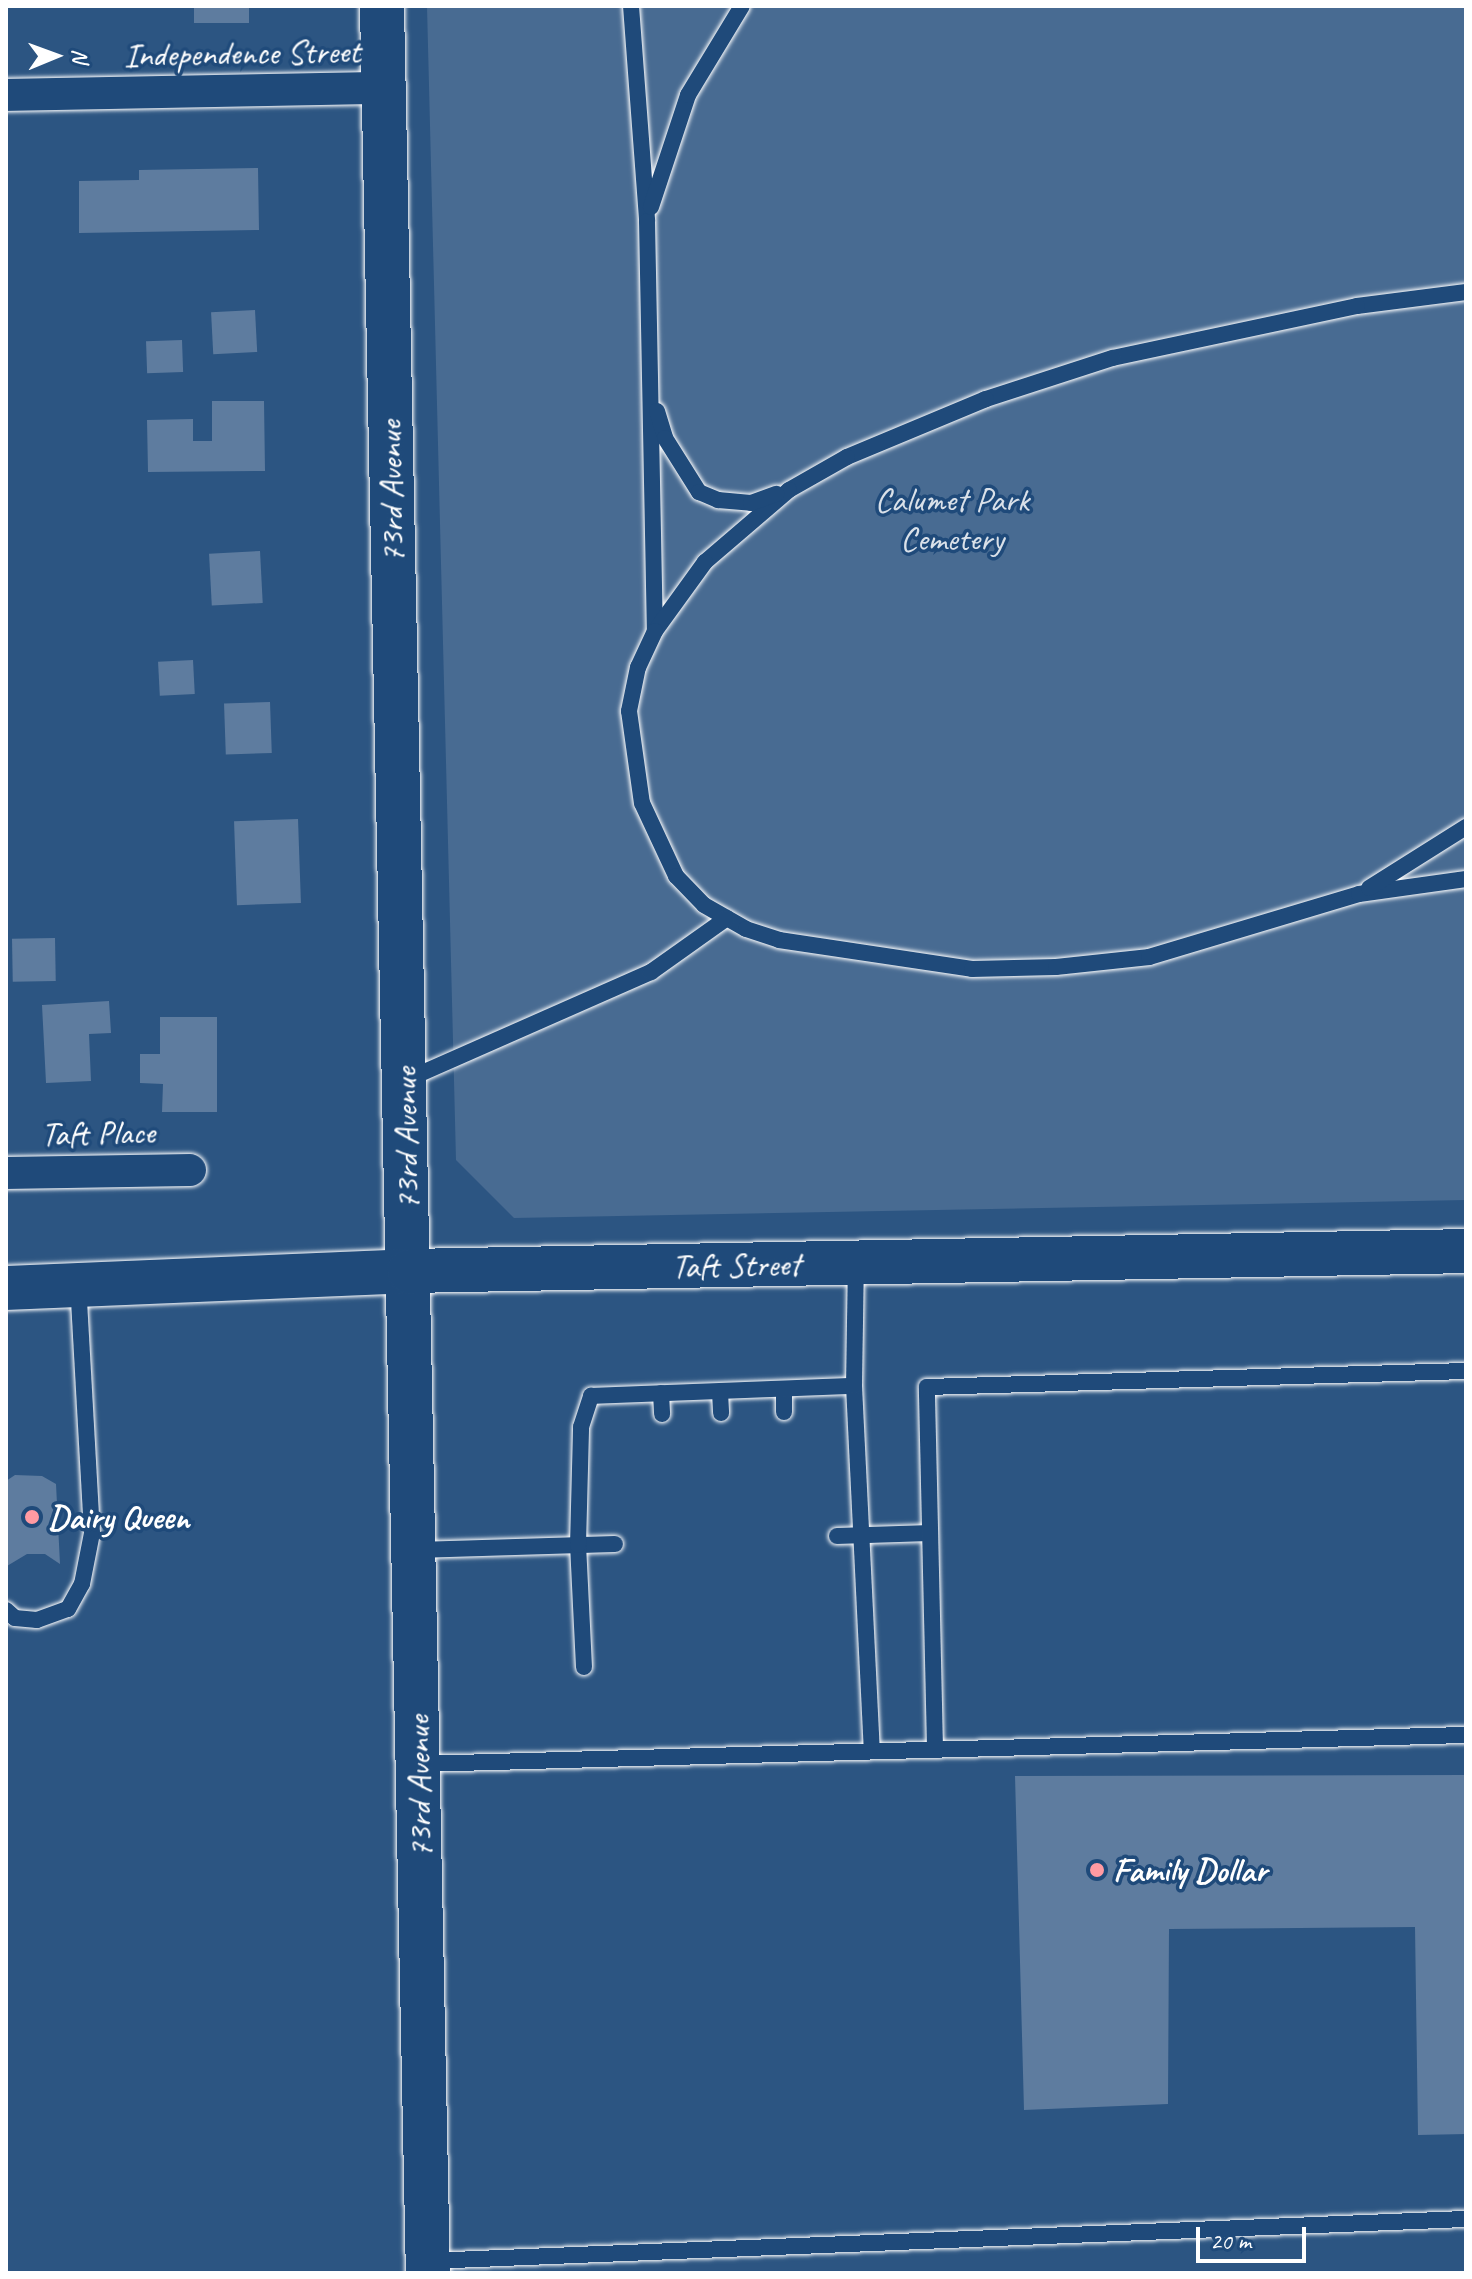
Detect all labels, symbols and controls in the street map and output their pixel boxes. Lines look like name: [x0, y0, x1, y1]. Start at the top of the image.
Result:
north arrow: [16, 16, 96, 96]
street label: Independence Street: [123, 31, 361, 75]
text: N: [66, 49, 94, 63]
street label: 73rd Avenue: [369, 420, 413, 564]
park label: Calumet Park Cemetery: [875, 479, 1029, 558]
street label: 73rd Avenue: [384, 1067, 428, 1211]
street label: Taft Place: [40, 1112, 156, 1154]
street label: Taft Street: [671, 1243, 801, 1287]
place label: Dairy Queen: [48, 1497, 189, 1537]
marker: Dairy Queen: [23, 1508, 41, 1526]
street label: 73rd Avenue: [397, 1715, 441, 1859]
place label: Family Dollar: [1113, 1850, 1266, 1890]
marker: Family Dollar: [1088, 1861, 1106, 1879]
scale bar: [1200, 2211, 1310, 2261]
text: 20 m: [1210, 2226, 1251, 2256]

